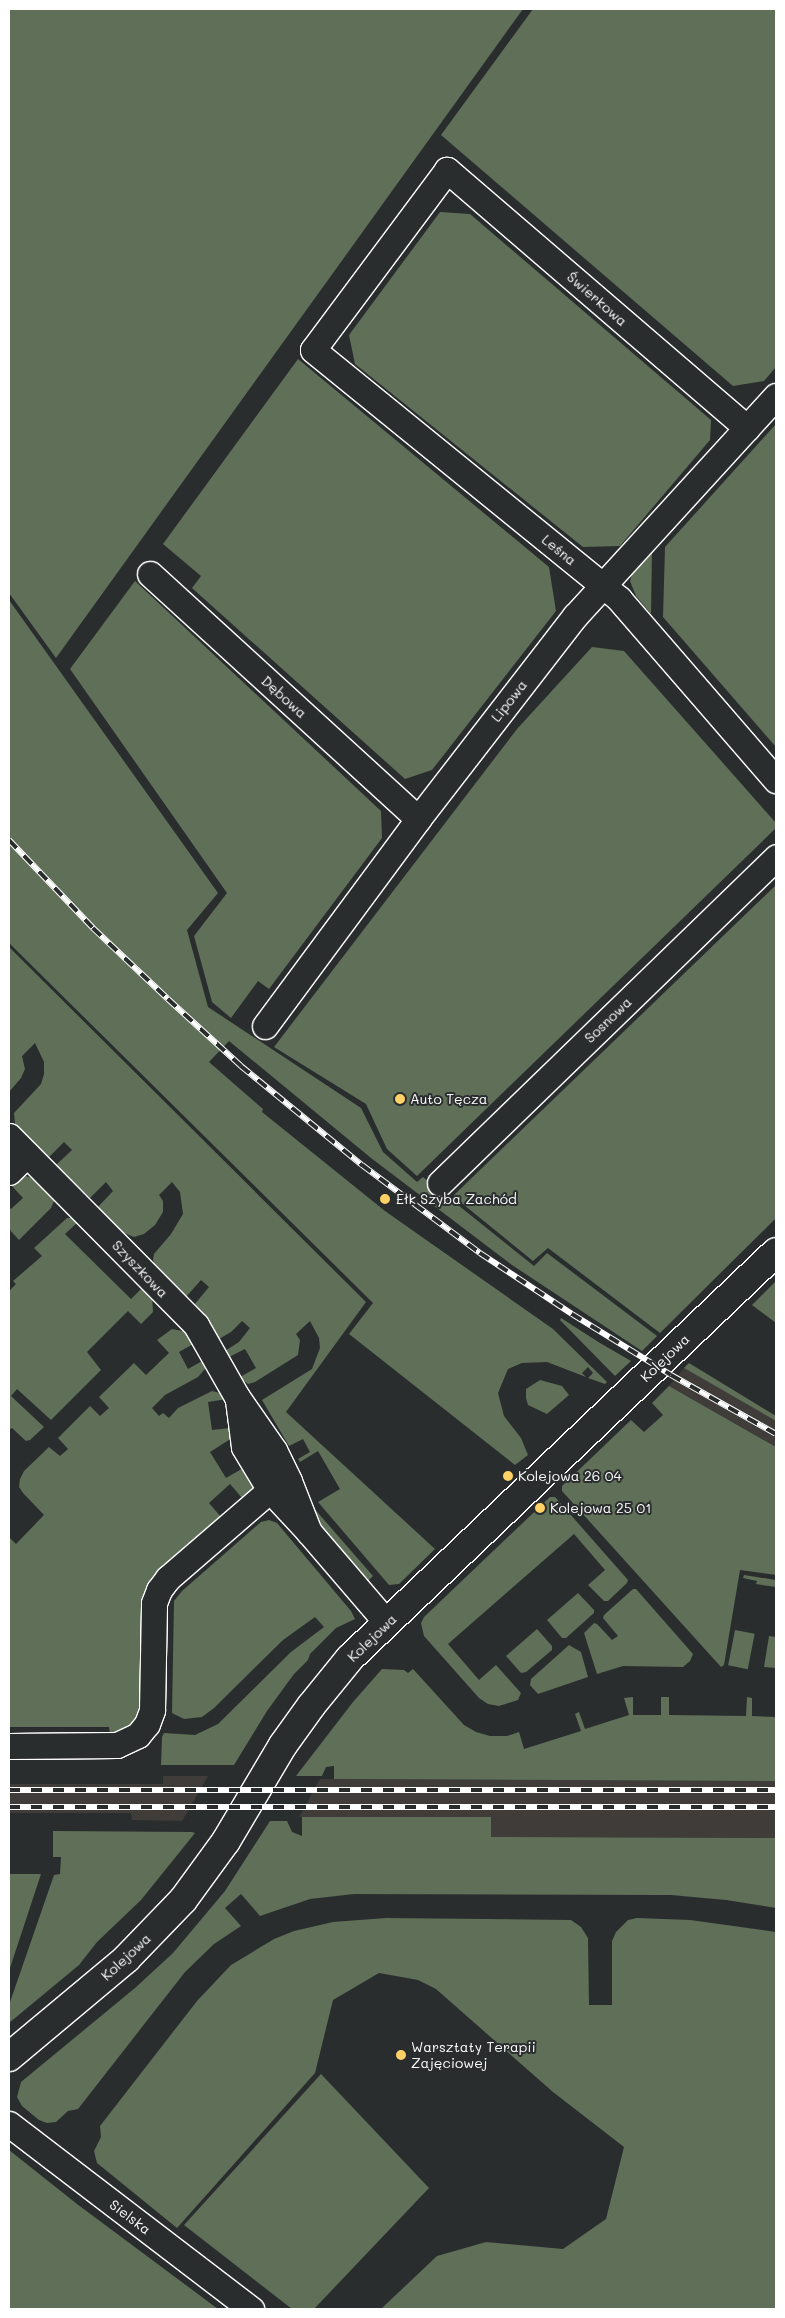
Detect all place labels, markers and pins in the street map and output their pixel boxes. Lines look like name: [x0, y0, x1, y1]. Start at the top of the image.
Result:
place label: Auto Tęcza: [410, 1091, 487, 1107]
marker: Auto Tęcza: [394, 1093, 406, 1105]
place label: Ełk Szyba Zachód: [396, 1191, 517, 1207]
marker: Ełk Szyba Zachód: [378, 1192, 392, 1206]
place label: Kolejowa 26 04: [518, 1468, 622, 1484]
marker: Kolejowa 26 04: [502, 1470, 514, 1482]
place label: Kolejowa 25 01: [550, 1500, 651, 1516]
marker: Kolejowa 25 01: [534, 1502, 546, 1514]
place label: Warsztaty Terapii Zajęciowej: [411, 2039, 536, 2072]
marker: Warsztaty Terapii Zajęciowej: [395, 2049, 407, 2061]

